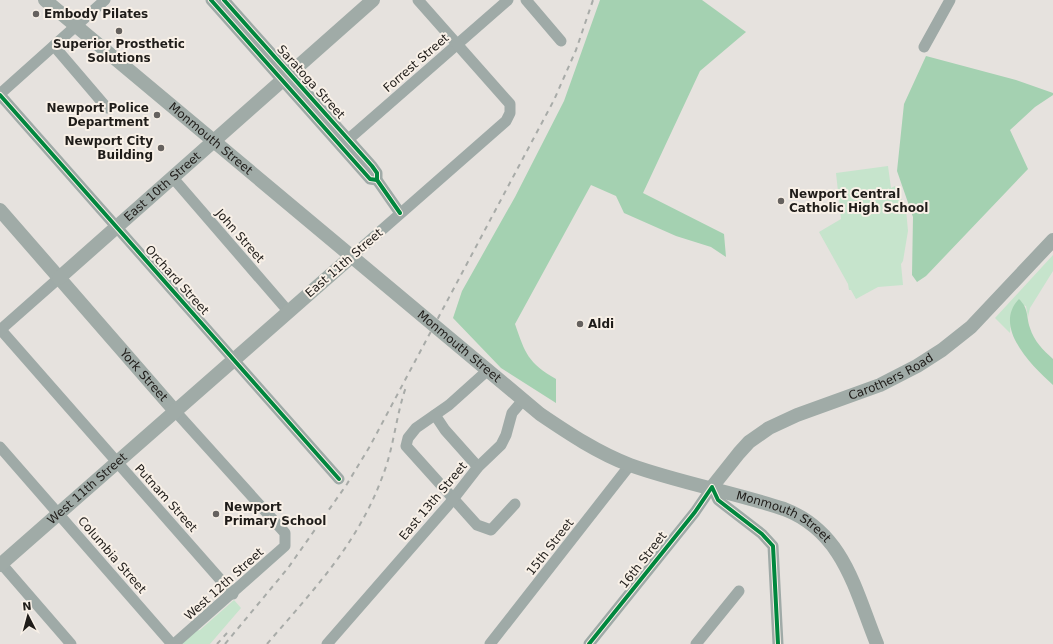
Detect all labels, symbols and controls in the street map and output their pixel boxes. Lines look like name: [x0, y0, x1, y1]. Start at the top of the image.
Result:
place label: Embody Pilates: [44, 7, 148, 21]
marker: Embody Pilates: [31, 9, 41, 19]
marker: Superior Prosthetic Solutions: [114, 26, 124, 36]
street label: Forrest Street: [381, 31, 452, 95]
place label: Superior Prosthetic Solutions: [53, 37, 185, 65]
street label: Saratoga Street: [274, 42, 348, 122]
street label: Monmouth Street: [166, 100, 256, 178]
place label: Newport Police Department: [47, 101, 149, 129]
marker: Newport Police Department: [152, 110, 162, 120]
place label: Newport City Building: [65, 134, 153, 162]
marker: Newport City Building: [156, 143, 166, 153]
street label: East 10th Street: [121, 149, 204, 224]
place label: Newport Central Catholic High School: [789, 187, 928, 215]
marker: Newport Central Catholic High School: [776, 196, 786, 206]
street label: John Street: [212, 206, 267, 266]
street label: East 11th Street: [303, 226, 386, 300]
street label: Orchard Street: [142, 243, 212, 318]
street label: Monmouth Street: [415, 308, 504, 386]
place label: Aldi: [588, 317, 614, 331]
marker: Aldi: [575, 319, 585, 329]
street label: York Street: [116, 345, 171, 405]
street label: Carothers Road: [846, 350, 936, 403]
street label: West 11th Street: [44, 450, 130, 527]
street label: East 13th Street: [396, 459, 470, 543]
street label: Putnam Street: [132, 461, 200, 535]
street label: Monmouth Street: [735, 488, 834, 545]
place label: Newport Primary School: [224, 500, 326, 528]
marker: Newport Primary School: [211, 509, 221, 519]
street label: Columbia Street: [75, 514, 149, 596]
street label: 15th Street: [524, 516, 577, 578]
street label: 16th Street: [617, 529, 670, 591]
street label: West 12th Street: [182, 545, 266, 623]
north arrow: [8, 596, 48, 636]
text: N: [22, 600, 32, 613]

